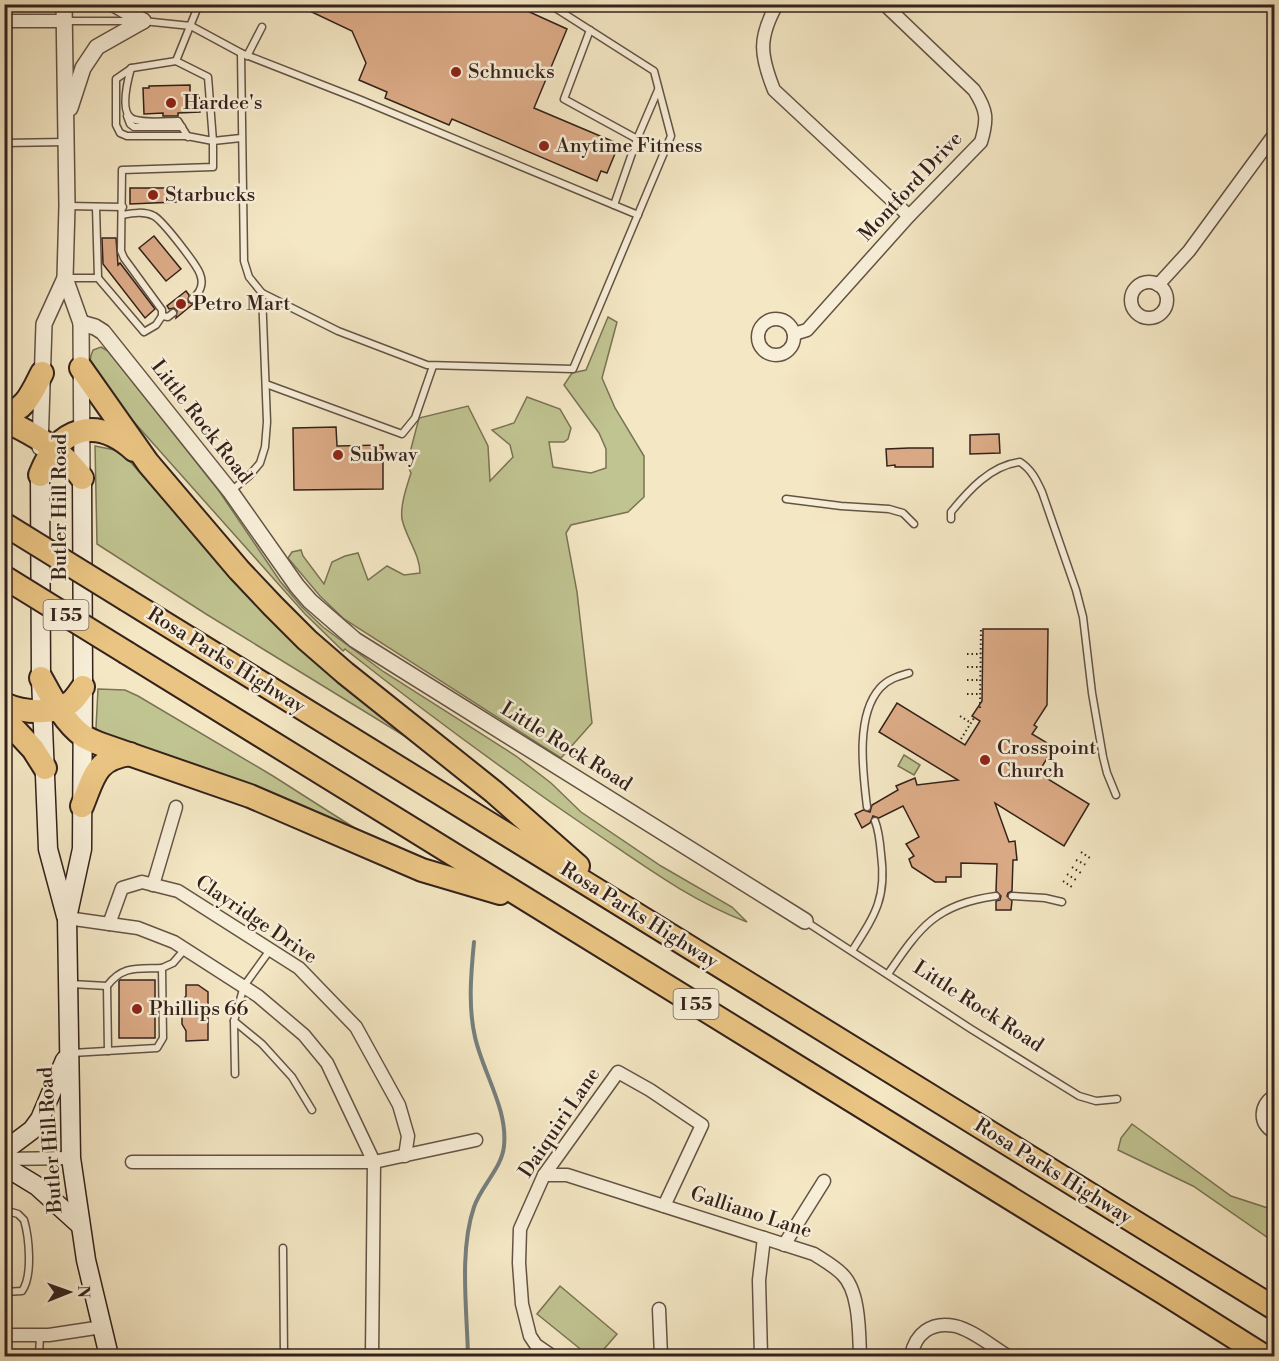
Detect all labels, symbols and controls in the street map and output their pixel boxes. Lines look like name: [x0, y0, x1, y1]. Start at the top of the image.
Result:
place label: Schnucks: [468, 60, 555, 85]
marker: Schnucks: [449, 65, 463, 79]
place label: Hardee's: [183, 91, 262, 116]
marker: Hardee's: [164, 96, 178, 110]
street label: Montford Drive: [854, 127, 968, 247]
place label: Anytime Fitness: [555, 134, 703, 159]
marker: Anytime Fitness: [537, 139, 551, 153]
place label: Starbucks: [165, 183, 255, 208]
marker: Starbucks: [146, 188, 160, 202]
place label: Petro Mart: [193, 292, 290, 317]
marker: Petro Mart: [174, 297, 188, 311]
street label: Little Rock Road: [145, 355, 257, 489]
street label: Butler Hill Road: [48, 433, 73, 581]
place label: Subway: [350, 443, 418, 468]
marker: Subway: [331, 448, 345, 462]
road number: I 55: [44, 600, 88, 630]
street label: Rosa Parks Highway: [142, 602, 310, 720]
street label: Little Rock Road: [496, 697, 637, 798]
place label: Crosspoint Church: [997, 736, 1096, 784]
marker: Crosspoint Church: [978, 753, 992, 767]
street label: Rosa Parks Highway: [555, 857, 723, 975]
street label: Clayridge Drive: [190, 870, 322, 970]
street label: Little Rock Road: [908, 956, 1048, 1059]
road number: I 55: [674, 989, 718, 1019]
place label: Phillips 66: [149, 997, 248, 1022]
marker: Phillips 66: [130, 1002, 144, 1016]
street label: Daiquiri Lane: [514, 1063, 606, 1183]
street label: Butler Hill Road: [33, 1065, 69, 1215]
street label: Rosa Parks Highway: [969, 1113, 1137, 1231]
street label: Galliano Lane: [687, 1182, 815, 1244]
north arrow: [39, 1262, 99, 1322]
text: N: [73, 1285, 93, 1299]

